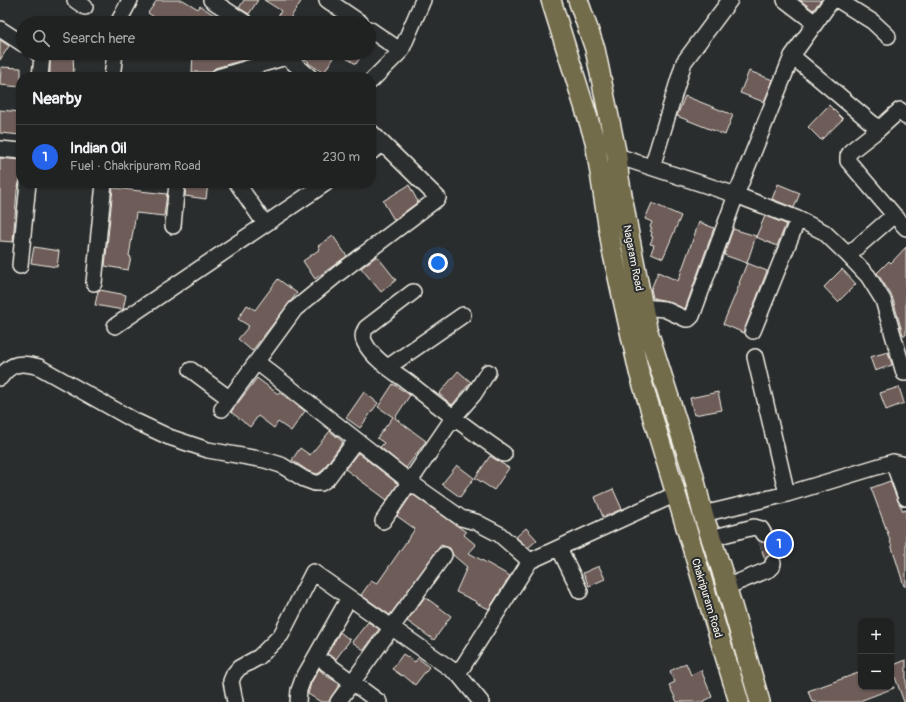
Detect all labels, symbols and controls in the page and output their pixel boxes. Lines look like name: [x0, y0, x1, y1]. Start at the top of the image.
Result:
search box: [16, 16, 376, 60]
icon: search: [30, 27, 52, 49]
text: Search here: [62, 29, 135, 48]
text: Nearby: [32, 88, 81, 109]
text: Indian Oil: [70, 139, 127, 158]
text: 1: [42, 149, 48, 165]
text: 230 m: [323, 149, 360, 165]
text: Fuel · Chakripuram Road: [70, 158, 201, 174]
street label: Nagaram Road: [620, 224, 646, 292]
your location: [428, 253, 448, 273]
pin: 1: [766, 529, 792, 559]
street label: Chakripuram Road: [689, 557, 725, 639]
map controls: [858, 618, 894, 690]
button: +: [858, 618, 894, 654]
button: −: [858, 654, 894, 690]

